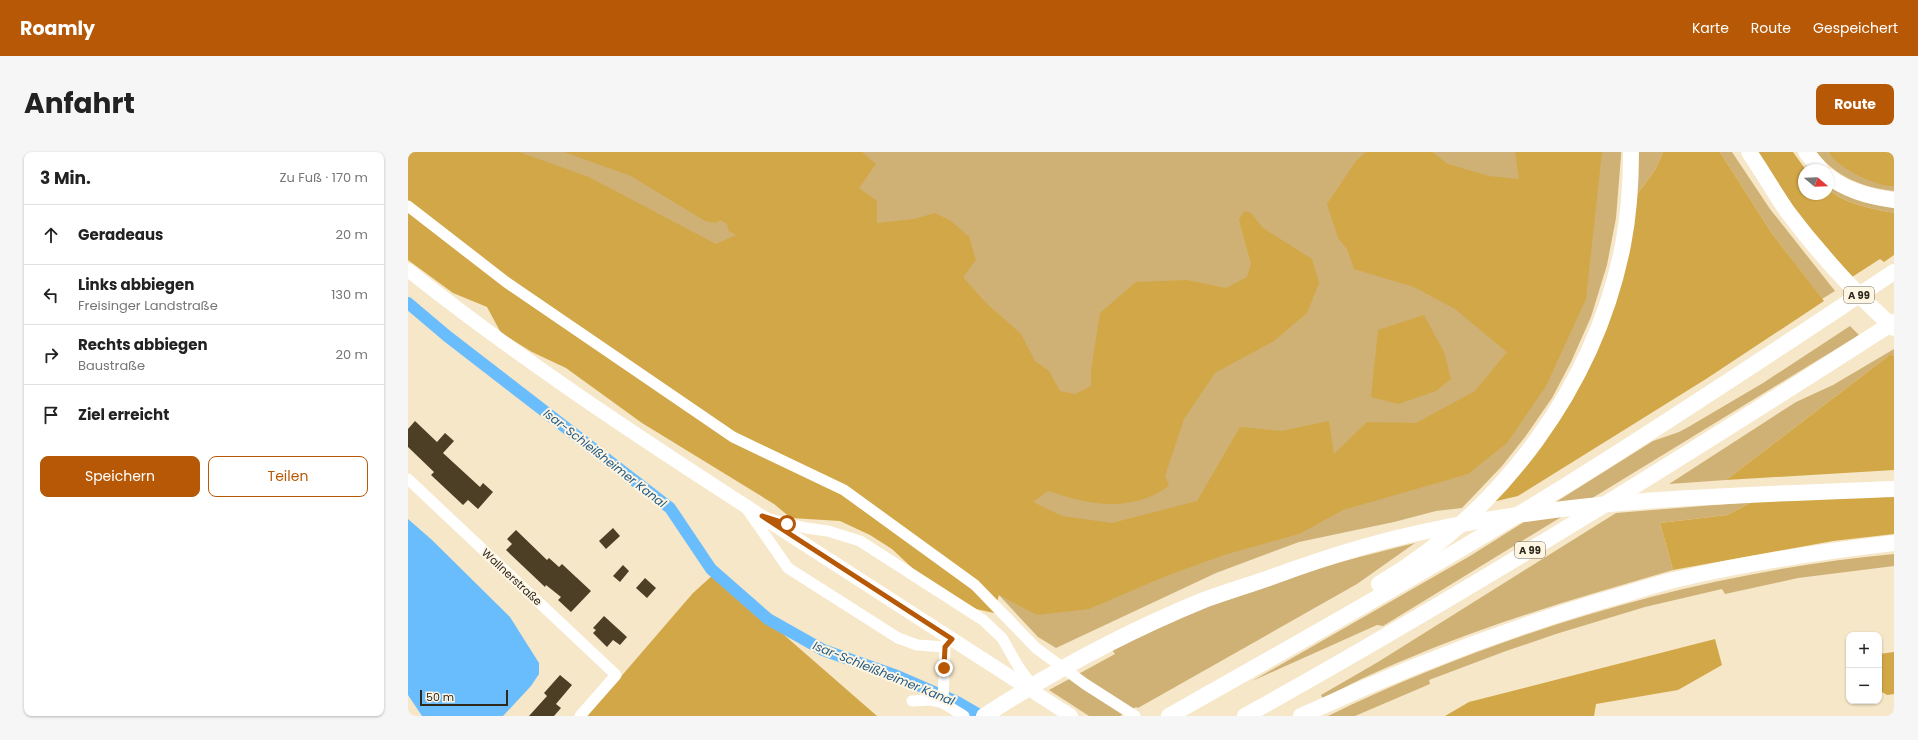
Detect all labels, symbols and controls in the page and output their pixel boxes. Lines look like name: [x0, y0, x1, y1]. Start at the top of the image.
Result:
text: Roamly: [20, 15, 95, 42]
text: Karte: [1692, 18, 1729, 38]
text: Route: [1751, 18, 1791, 38]
text: Gespeichert: [1813, 18, 1898, 38]
text: Anfahrt: [24, 84, 135, 123]
button: Route: [1816, 84, 1894, 125]
north arrow: [1798, 164, 1834, 200]
text: 3 Min.: [40, 166, 91, 190]
text: Zu Fuß · 170 m: [279, 168, 368, 187]
icon: ahead: [40, 224, 62, 246]
text: Geradeaus: [78, 224, 163, 245]
text: 20 m: [335, 225, 368, 244]
text: Links abbiegen: [78, 274, 194, 295]
icon: left: [40, 284, 62, 306]
text: 130 m: [331, 285, 368, 304]
road number: A 99: [1844, 287, 1874, 303]
text: Freisinger Landstraße: [78, 296, 218, 315]
text: Rechts abbiegen: [78, 334, 208, 355]
icon: right: [40, 344, 62, 366]
text: 20 m: [335, 345, 368, 364]
text: Baustraße: [78, 356, 145, 375]
icon: arrive: [40, 404, 62, 426]
text: Ziel erreicht: [78, 404, 169, 425]
water label: Isar-Schleißheimer Kanal: [540, 405, 670, 511]
button: Speichern: [40, 456, 200, 497]
button: Teilen: [208, 456, 368, 497]
route start: [778, 515, 796, 533]
road number: A 99: [1515, 542, 1545, 558]
street label: Wallnerstraße: [478, 545, 546, 609]
map controls: [1846, 632, 1882, 704]
button: +: [1846, 632, 1882, 668]
water label: Isar-Schleißheimer Kanal: [811, 637, 957, 709]
route end: [935, 659, 953, 677]
button: −: [1846, 668, 1882, 704]
scale bar: [420, 688, 508, 707]
text: 50 m: [426, 689, 454, 705]

